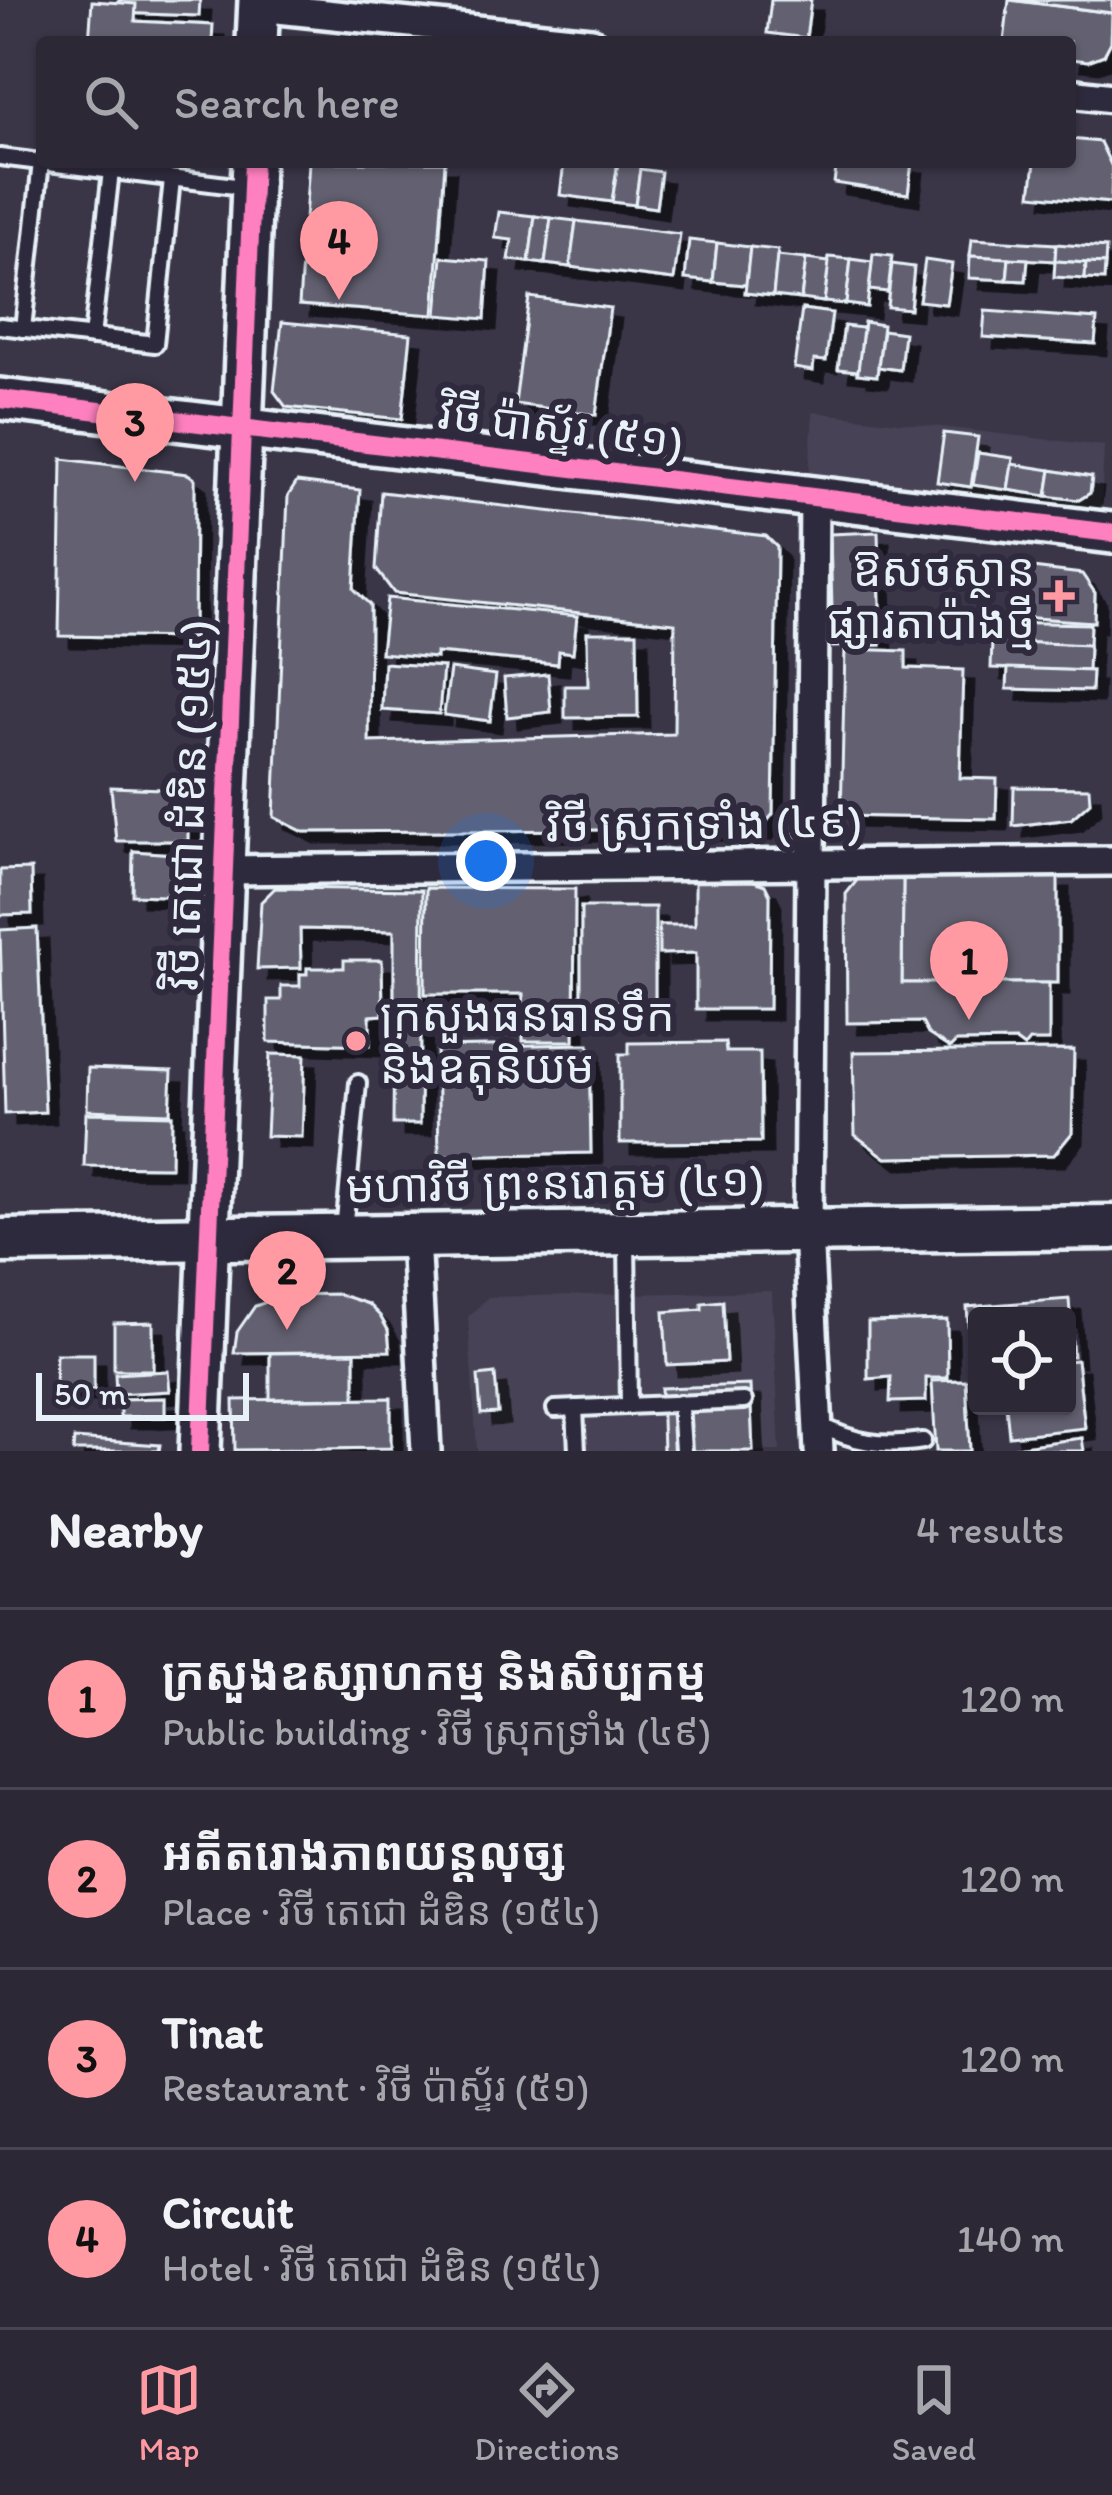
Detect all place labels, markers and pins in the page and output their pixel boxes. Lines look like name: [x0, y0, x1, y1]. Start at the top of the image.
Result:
pin: 4: [300, 201, 378, 300]
pin: 3: [96, 383, 174, 482]
place label: ឱសថស្ថាន ផ្សារតាប៉ាងថ្មី: [827, 543, 1035, 650]
marker: ឱសថស្ថាន ផ្សារតាប៉ាងថ្មី: [1046, 583, 1072, 609]
pin: 1: [930, 921, 1008, 1020]
place label: ក្រសួងធនធានទឹក និងឧតុនិយម: [380, 988, 675, 1095]
marker: ក្រសួងធនធានទឹក និងឧតុនិយម: [343, 1028, 369, 1054]
pin: 2: [248, 1231, 326, 1330]

